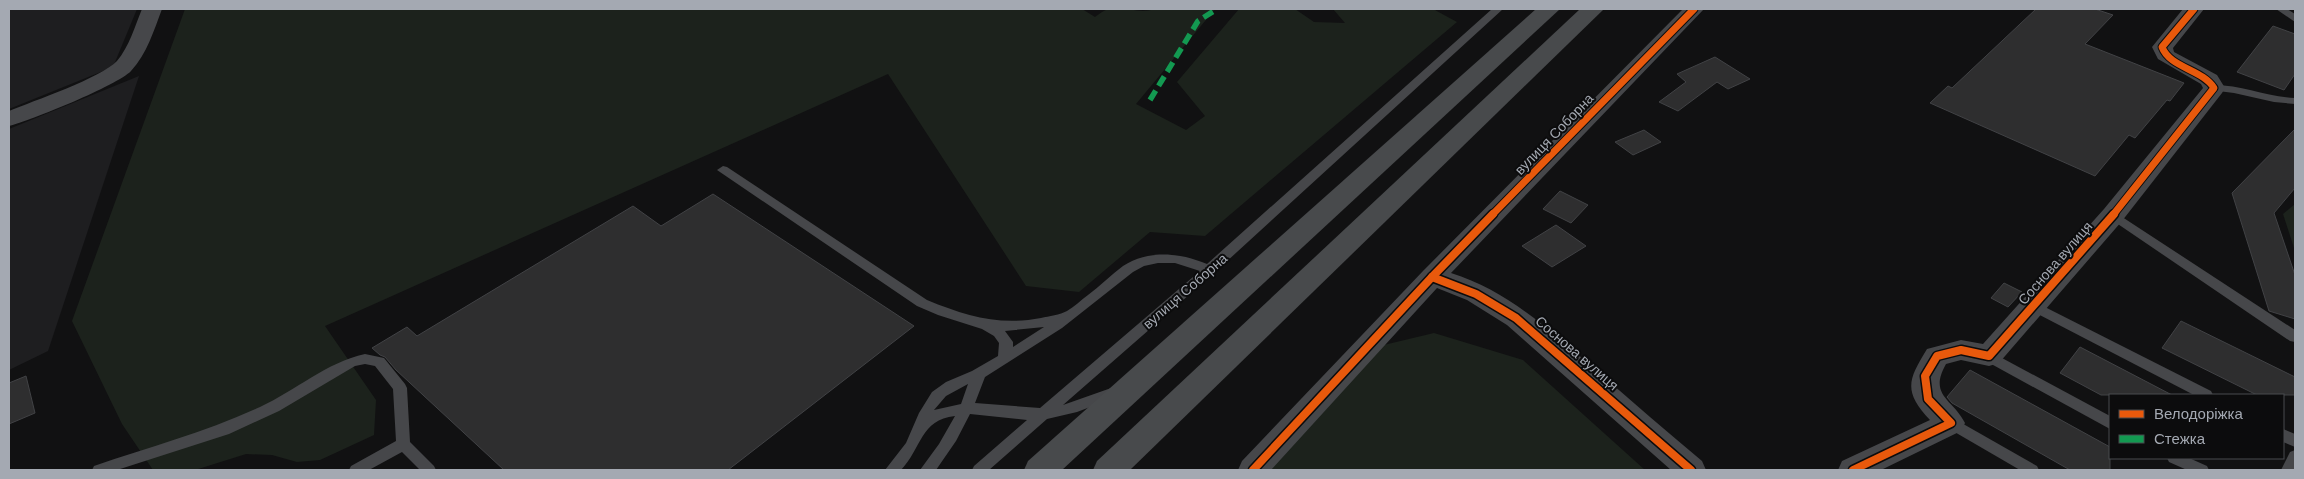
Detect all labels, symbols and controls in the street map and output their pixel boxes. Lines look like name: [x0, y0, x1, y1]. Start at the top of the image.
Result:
street label: вулиця Соборна: [1511, 90, 1597, 178]
street label: Соснова вулиця: [2015, 218, 2095, 308]
street label: вулиця Соборна: [1140, 250, 1231, 332]
street label: Соснова вулиця: [1532, 313, 1622, 393]
legend: [2109, 394, 2284, 459]
text: Велодоріжка: [2154, 405, 2243, 422]
text: Стежка: [2154, 430, 2206, 447]

